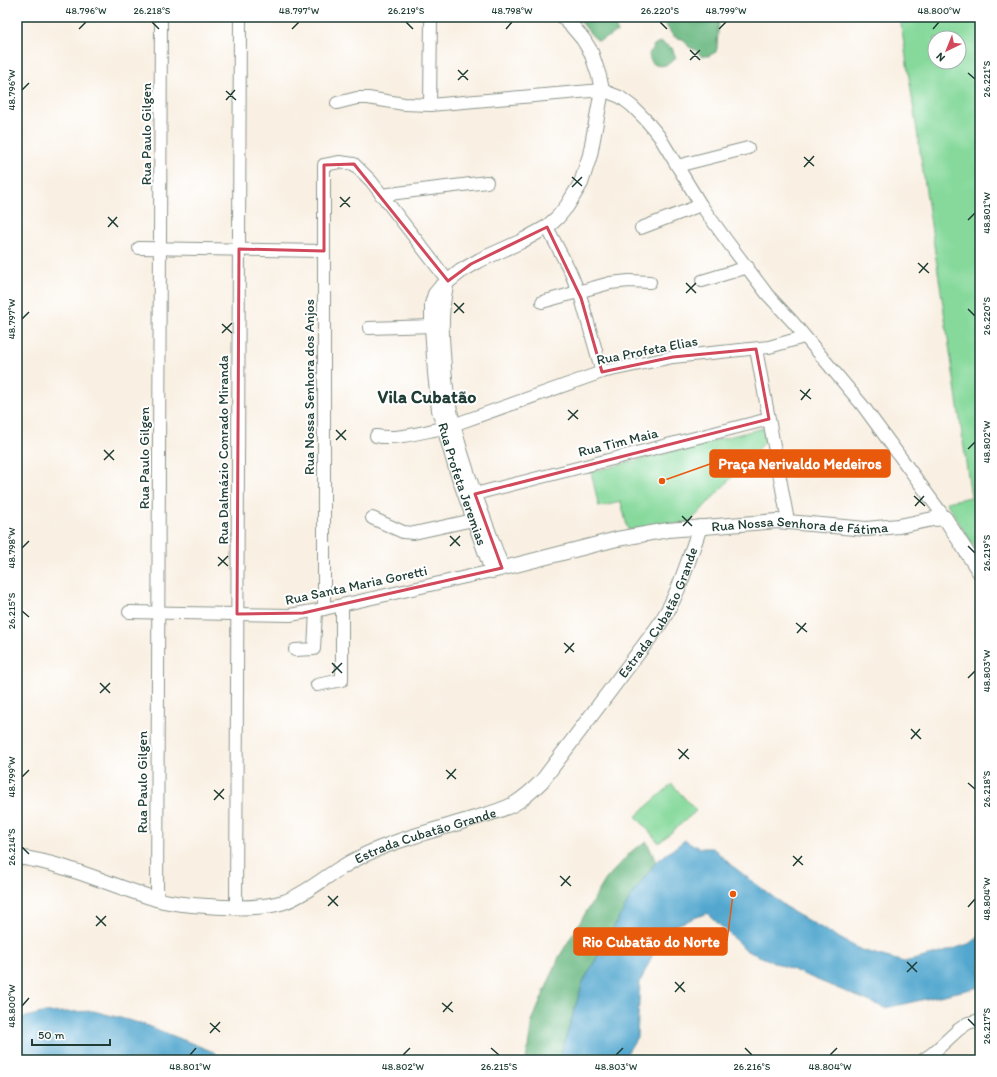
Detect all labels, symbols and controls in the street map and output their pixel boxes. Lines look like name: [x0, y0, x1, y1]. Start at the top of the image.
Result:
text: 48.796°W: [66, 4, 107, 17]
text: 26.218°S: [134, 4, 171, 17]
text: 48.797°W: [279, 4, 320, 17]
text: 26.219°S: [388, 4, 425, 17]
text: 48.798°W: [491, 4, 533, 17]
text: 26.220°S: [641, 4, 680, 17]
text: 48.799°W: [706, 4, 747, 17]
text: 48.800°W: [917, 4, 961, 17]
north arrow: [927, 30, 967, 70]
text: N: [933, 50, 948, 64]
text: 26.221°S: [980, 60, 993, 97]
text: 48.796°W: [5, 69, 18, 110]
street label: Rua Paulo Gilgen: [138, 83, 155, 185]
text: 48.801°W: [980, 192, 993, 234]
text: 26.220°S: [980, 296, 993, 335]
text: 48.797°W: [5, 298, 18, 339]
street label: Rua Nossa Senhora dos Anjos: [301, 299, 318, 475]
street label: Rua Profeta Elias: [595, 332, 699, 369]
street label: Rua Dalmázio Conrado Miranda: [215, 355, 232, 545]
district label: Vila Cubatão: [378, 386, 476, 408]
street label: Rua Paulo Gilgen: [136, 407, 153, 509]
text: 48.802°W: [980, 420, 993, 463]
street label: Rua Profeta Jeremias: [434, 421, 490, 548]
street label: Rua Tim Maia: [576, 424, 660, 461]
callout: Praça Nerivaldo Medeiros: [710, 450, 890, 477]
text: Praça Nerivaldo Medeiros: [718, 455, 882, 474]
street label: Rua Nossa Senhora de Fátima: [711, 513, 890, 538]
text: 48.798°W: [5, 527, 18, 569]
text: 26.219°S: [980, 534, 993, 571]
street label: Estrada Cubatão Grande: [615, 545, 702, 681]
street label: Rua Santa Maria Goretti: [283, 562, 429, 609]
text: 26.215°S: [5, 592, 18, 629]
text: 48.803°W: [980, 649, 993, 692]
street label: Rua Paulo Gilgen: [134, 731, 151, 833]
text: 48.799°W: [5, 756, 18, 797]
text: 26.218°S: [980, 770, 993, 807]
street label: Estrada Cubatão Grande: [352, 804, 499, 867]
text: 26.214°S: [5, 828, 18, 866]
text: 48.804°W: [980, 877, 993, 921]
callout: Rio Cubatão do Norte: [574, 928, 727, 955]
text: Rio Cubatão do Norte: [582, 933, 720, 951]
text: 48.800°W: [5, 984, 18, 1028]
text: 26.217°S: [980, 1007, 993, 1044]
scale bar: [32, 1021, 110, 1047]
text: 50 m: [38, 1028, 64, 1042]
text: 48.801°W: [169, 1060, 211, 1073]
text: 48.802°W: [382, 1060, 425, 1073]
text: 26.215°S: [481, 1060, 518, 1073]
text: 48.803°W: [595, 1060, 638, 1073]
text: 26.216°S: [734, 1060, 771, 1073]
text: 48.804°W: [808, 1060, 852, 1073]

